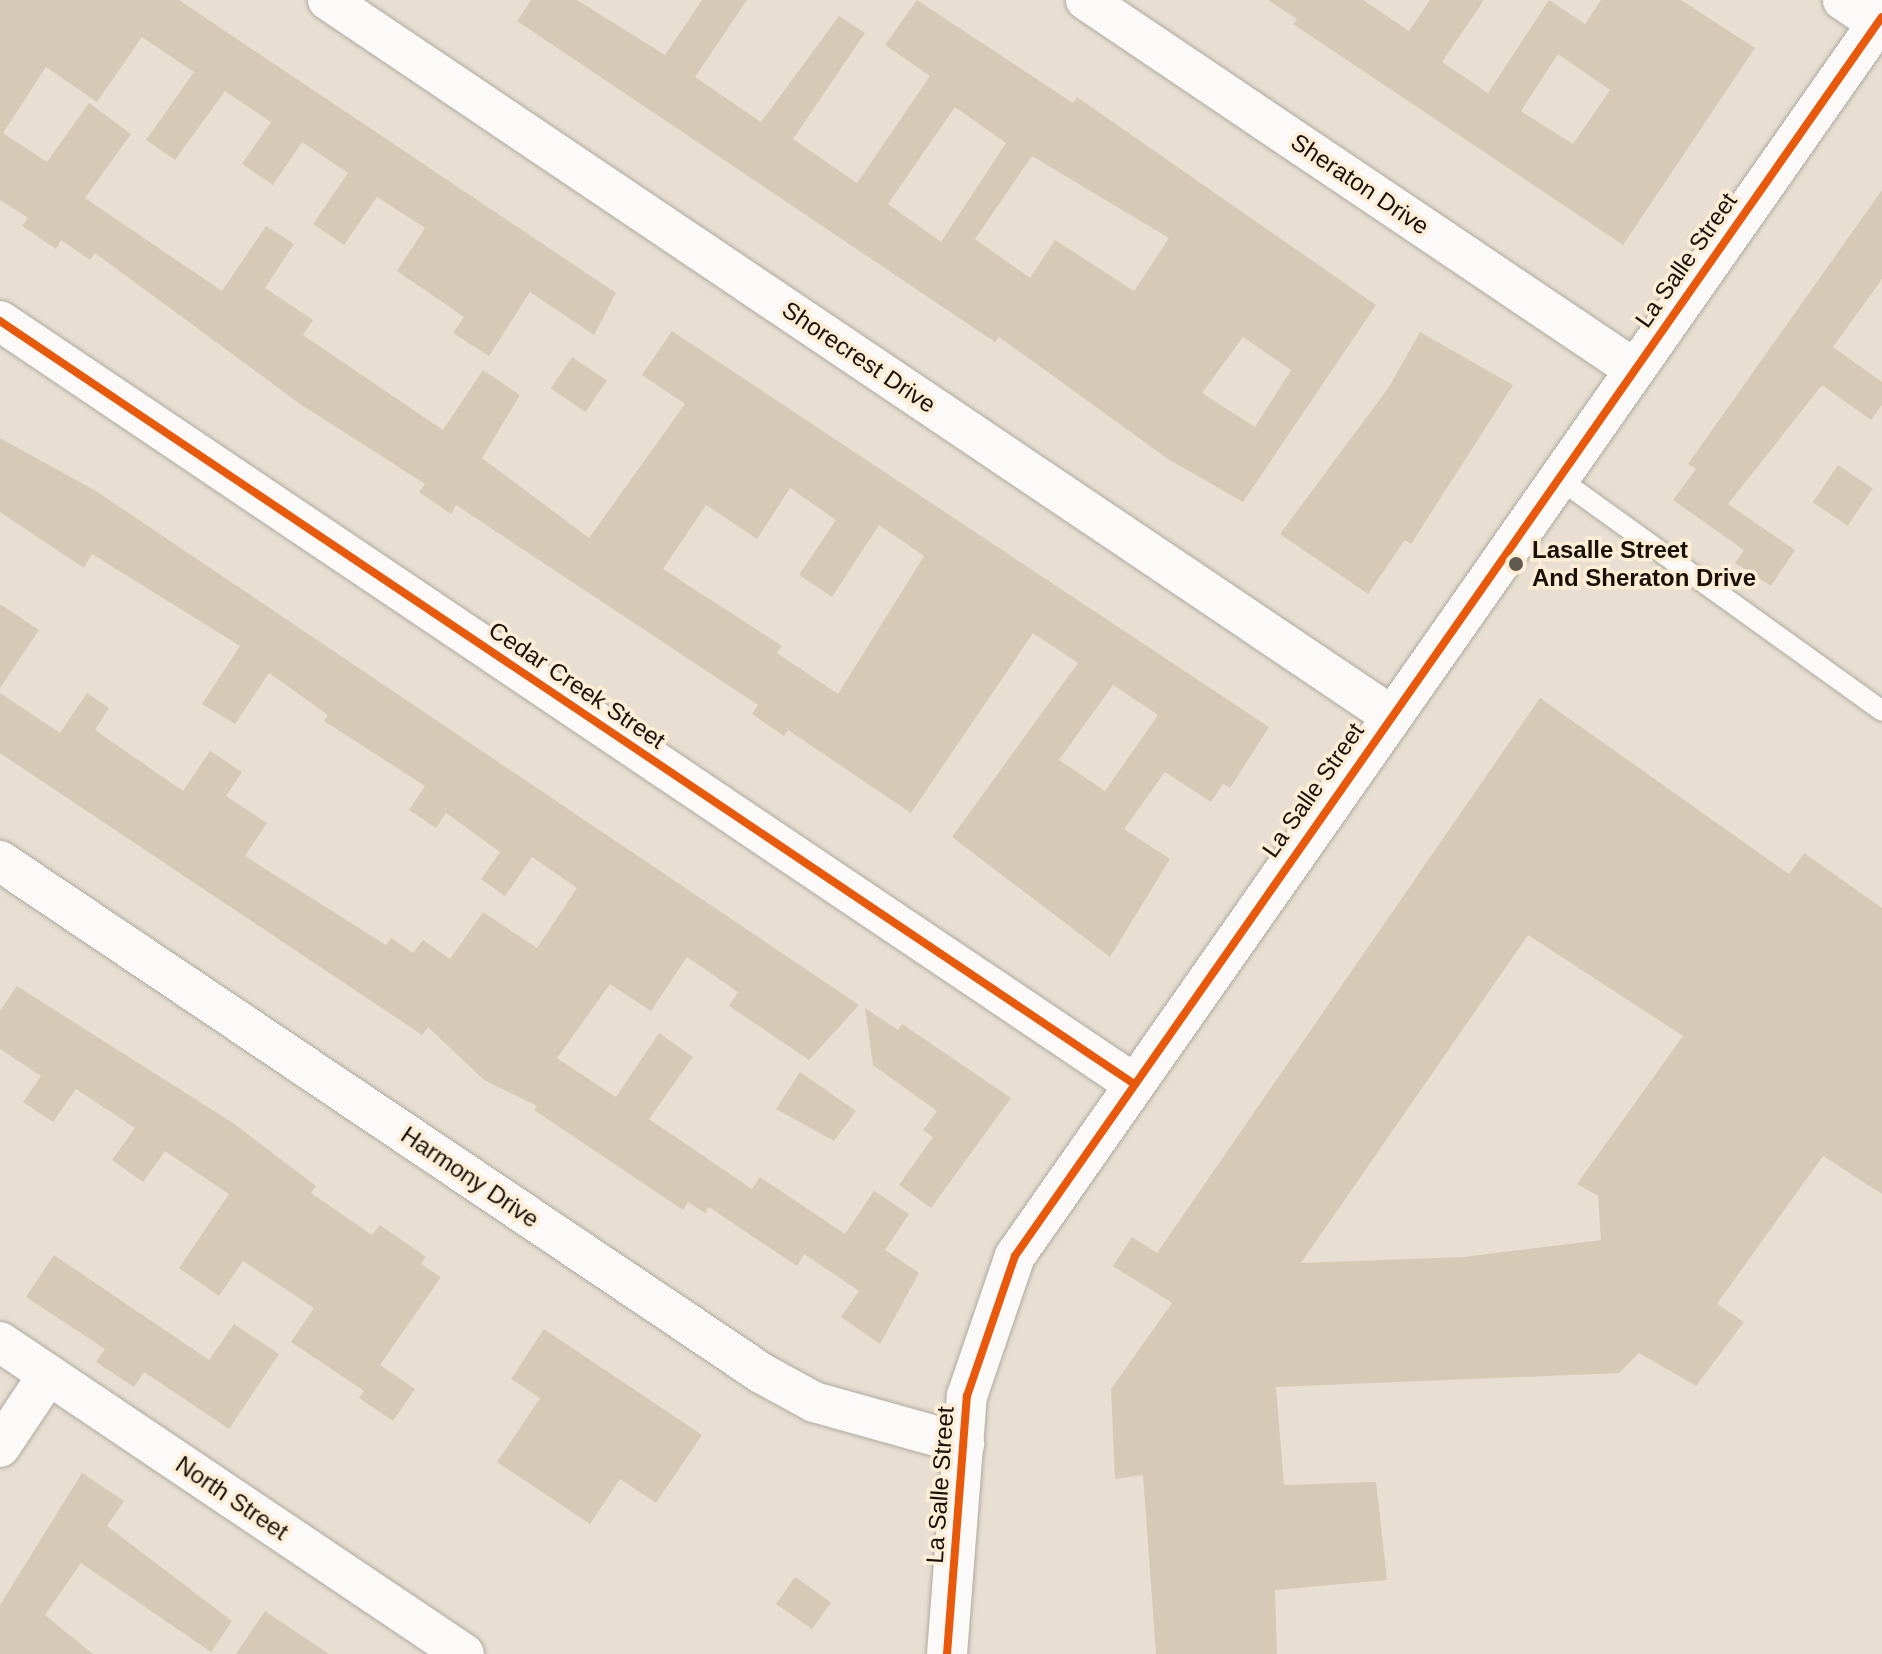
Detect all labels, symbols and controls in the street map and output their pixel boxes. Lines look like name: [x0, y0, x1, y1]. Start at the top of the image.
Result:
street label: Sheraton Drive: [1286, 127, 1434, 241]
street label: La Salle Street: [1629, 187, 1743, 333]
street label: Shorecrest Drive: [777, 295, 941, 419]
place label: Lasalle Street And Sheraton Drive: [1532, 536, 1756, 592]
marker: Lasalle Street And Sheraton Drive: [1507, 555, 1525, 573]
street label: Cedar Creek Street: [483, 615, 671, 755]
street label: La Salle Street: [1256, 717, 1370, 863]
street label: Harmony Drive: [396, 1120, 544, 1234]
street label: La Salle Street: [920, 1405, 960, 1565]
street label: North Street: [170, 1450, 294, 1546]

